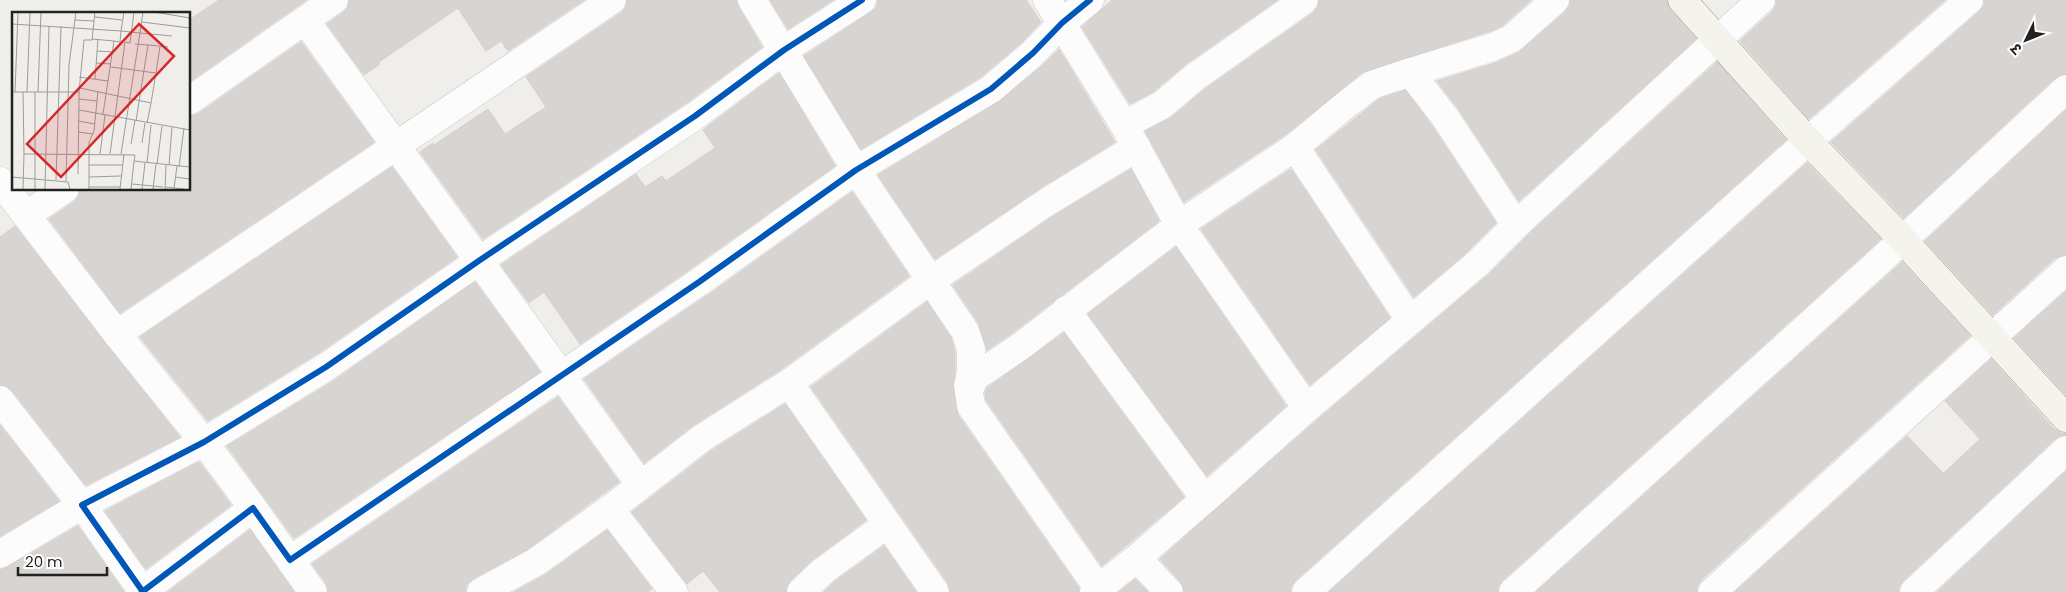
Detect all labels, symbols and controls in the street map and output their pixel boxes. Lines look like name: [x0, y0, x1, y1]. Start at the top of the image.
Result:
inset map: [12, 12, 190, 190]
north arrow: [2001, 15, 2051, 65]
text: उ: [2006, 38, 2027, 59]
scale bar: [18, 544, 106, 576]
text: 20 m: [25, 551, 63, 572]

